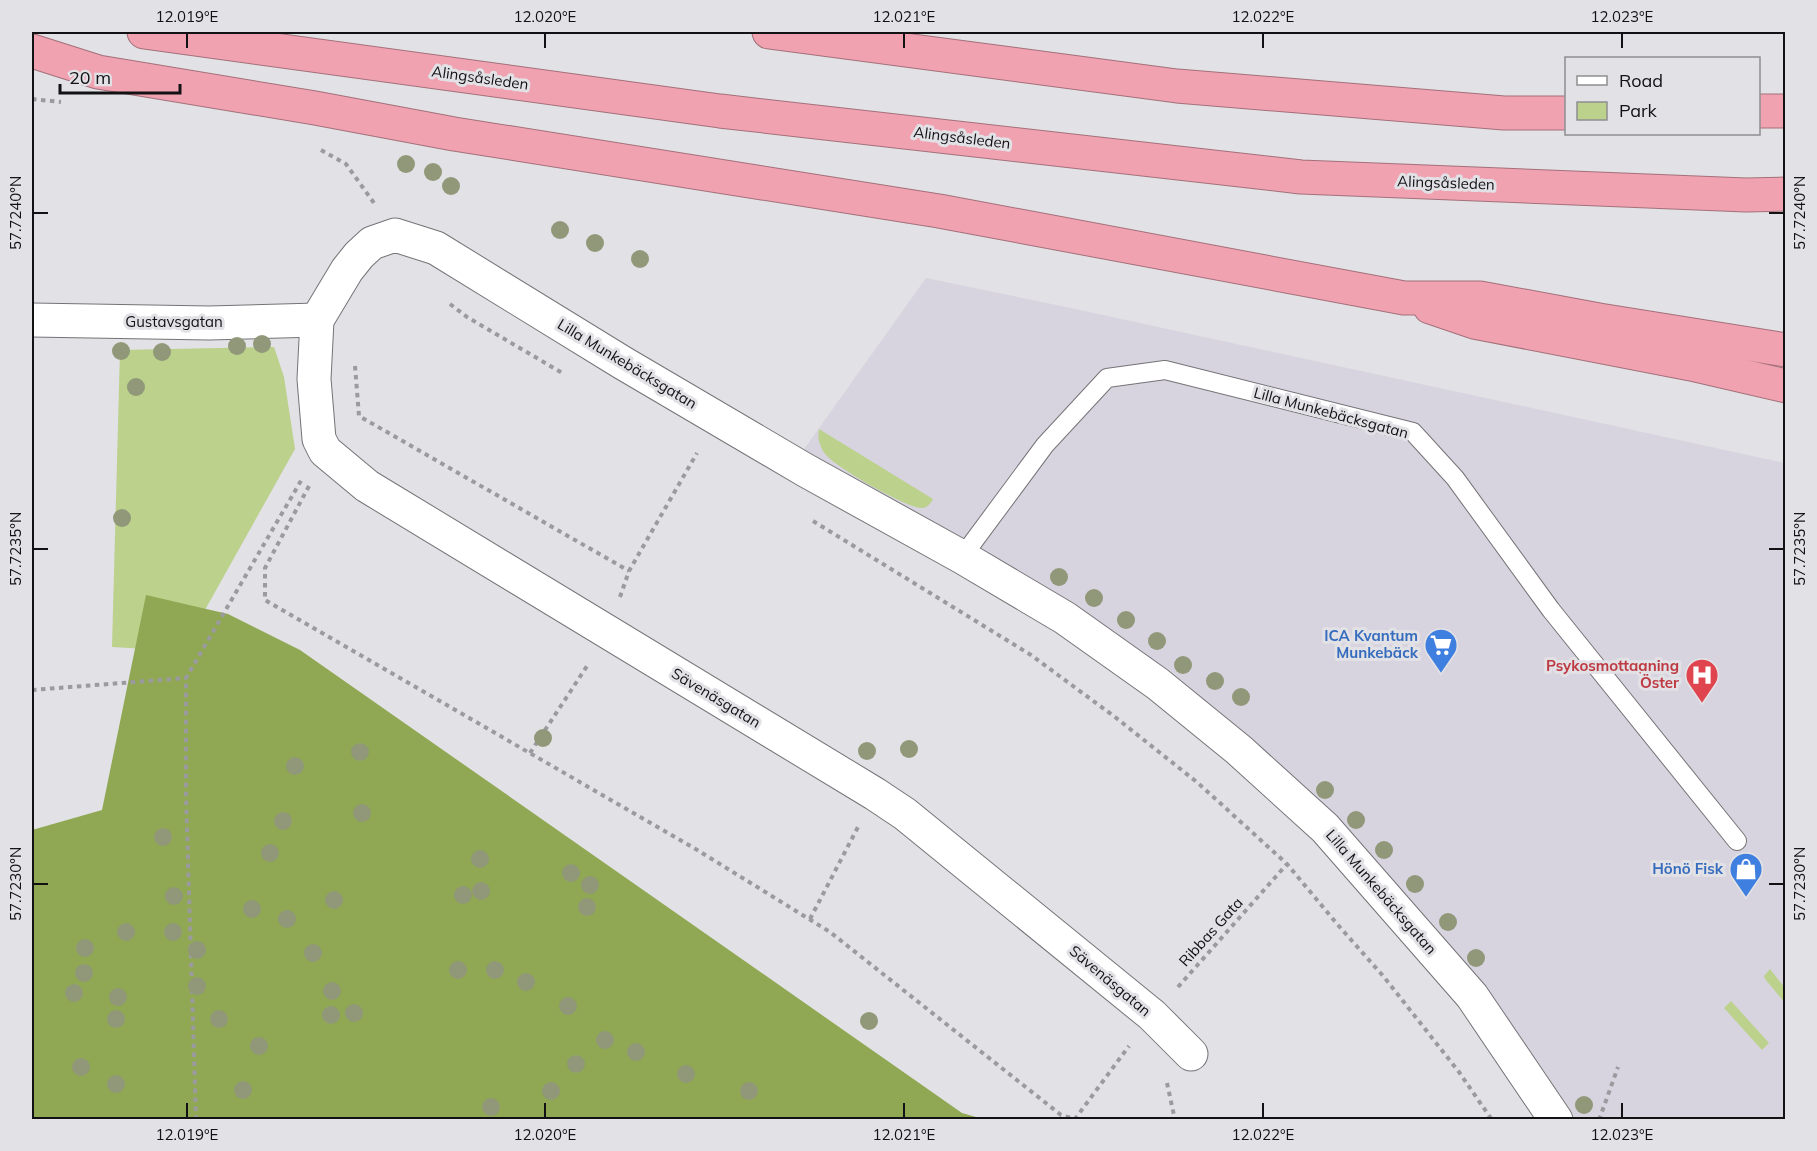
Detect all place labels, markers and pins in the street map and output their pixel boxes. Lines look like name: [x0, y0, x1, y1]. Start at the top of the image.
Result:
place label: ICA Kvantum Munkebäck: [1324, 626, 1419, 662]
supermarket icon: ICA Kvantum Munkebäck: [1423, 627, 1459, 674]
place label: Psykosmottagning Öster: [1546, 656, 1679, 692]
hospital icon: Psykosmottagning Öster: [1684, 657, 1720, 704]
shop icon: Hönö Fisk: [1728, 851, 1764, 898]
place label: Hönö Fisk: [1652, 859, 1724, 878]

